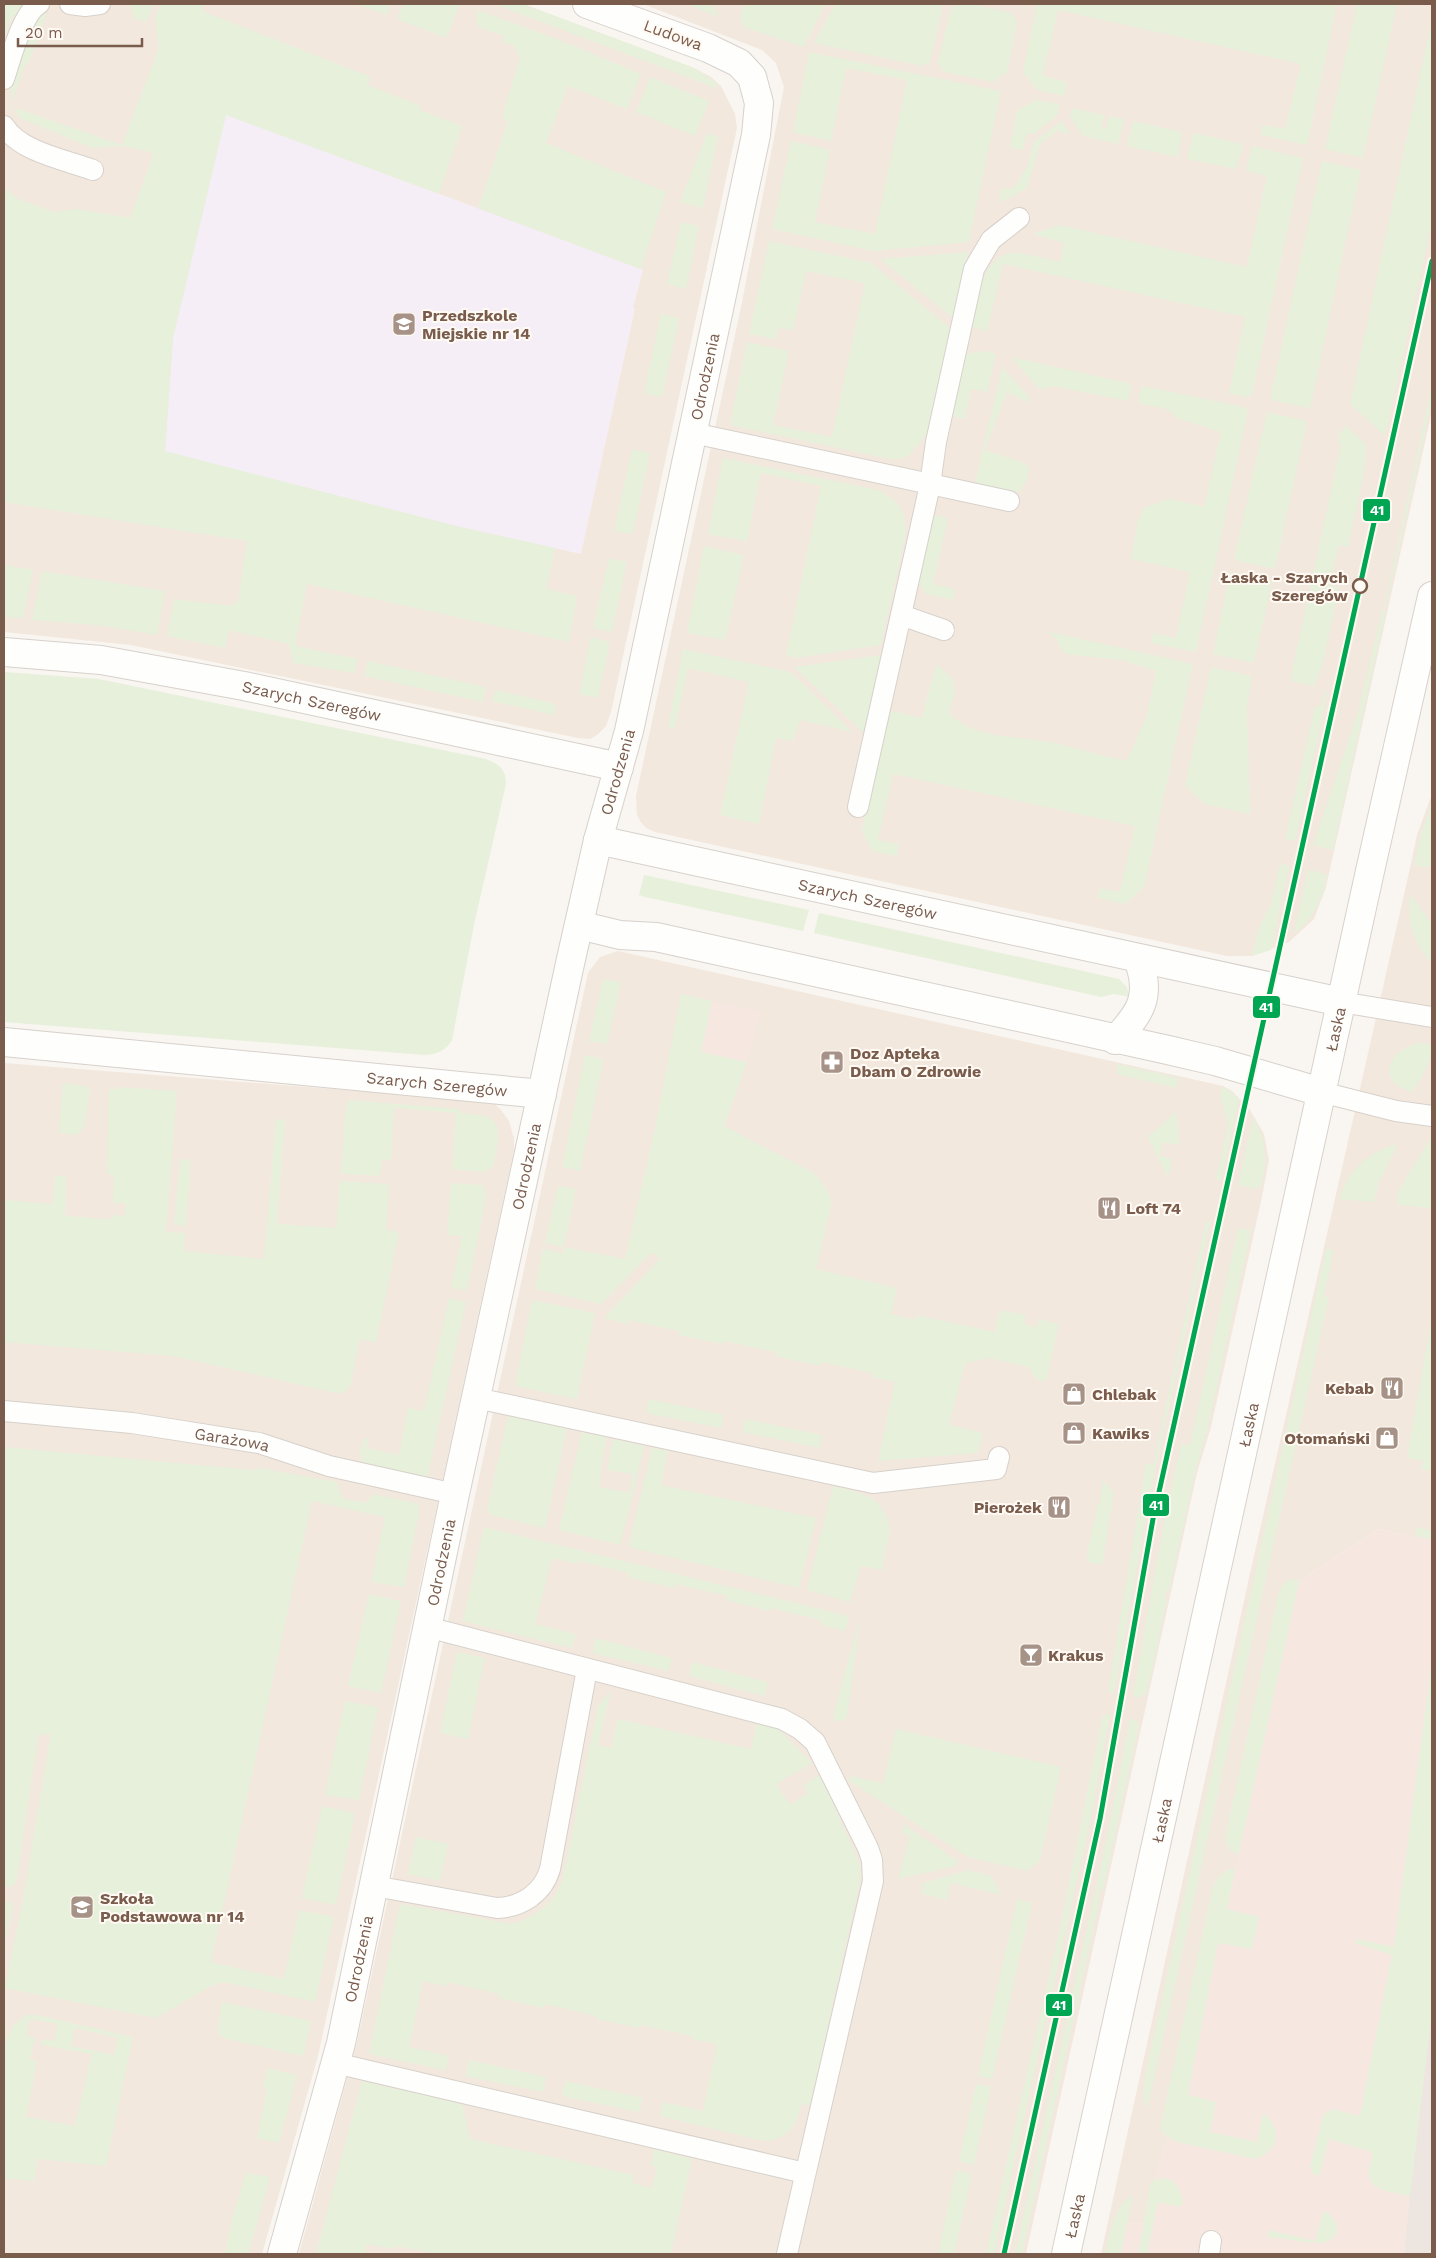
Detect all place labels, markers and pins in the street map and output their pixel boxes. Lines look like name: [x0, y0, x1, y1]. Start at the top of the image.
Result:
place label: Przedszkole Miejskie nr 14: [422, 306, 530, 343]
school or university icon: Przedszkole Miejskie nr 14: [391, 311, 417, 337]
place label: Łaska - Szarych Szeregów: [1220, 568, 1349, 605]
marker: Łaska - Szarych Szeregów: [1352, 578, 1368, 594]
place label: Doz Apteka Dbam O Zdrowie: [850, 1044, 981, 1081]
pharmacy icon: Doz Apteka Dbam O Zdrowie: [819, 1049, 845, 1075]
restaurant icon: Loft 74: [1096, 1195, 1122, 1221]
place label: Loft 74: [1126, 1199, 1181, 1218]
restaurant icon: Kebab: [1379, 1375, 1405, 1401]
place label: Kebab: [1325, 1379, 1374, 1398]
shop icon: Chlebak: [1061, 1381, 1087, 1407]
place label: Chlebak: [1092, 1385, 1157, 1404]
shop icon: Kawiks: [1061, 1420, 1087, 1446]
place label: Kawiks: [1092, 1424, 1150, 1443]
shop icon: Otomański: [1374, 1425, 1400, 1451]
place label: Otomański: [1284, 1429, 1370, 1448]
restaurant icon: Pierożek: [1046, 1494, 1072, 1520]
place label: Pierożek: [974, 1498, 1042, 1517]
bar icon: Krakus: [1018, 1642, 1044, 1668]
place label: Krakus: [1048, 1646, 1104, 1665]
place label: Szkoła Podstawowa nr 14: [100, 1889, 244, 1926]
school or university icon: Szkoła Podstawowa nr 14: [69, 1894, 95, 1920]

